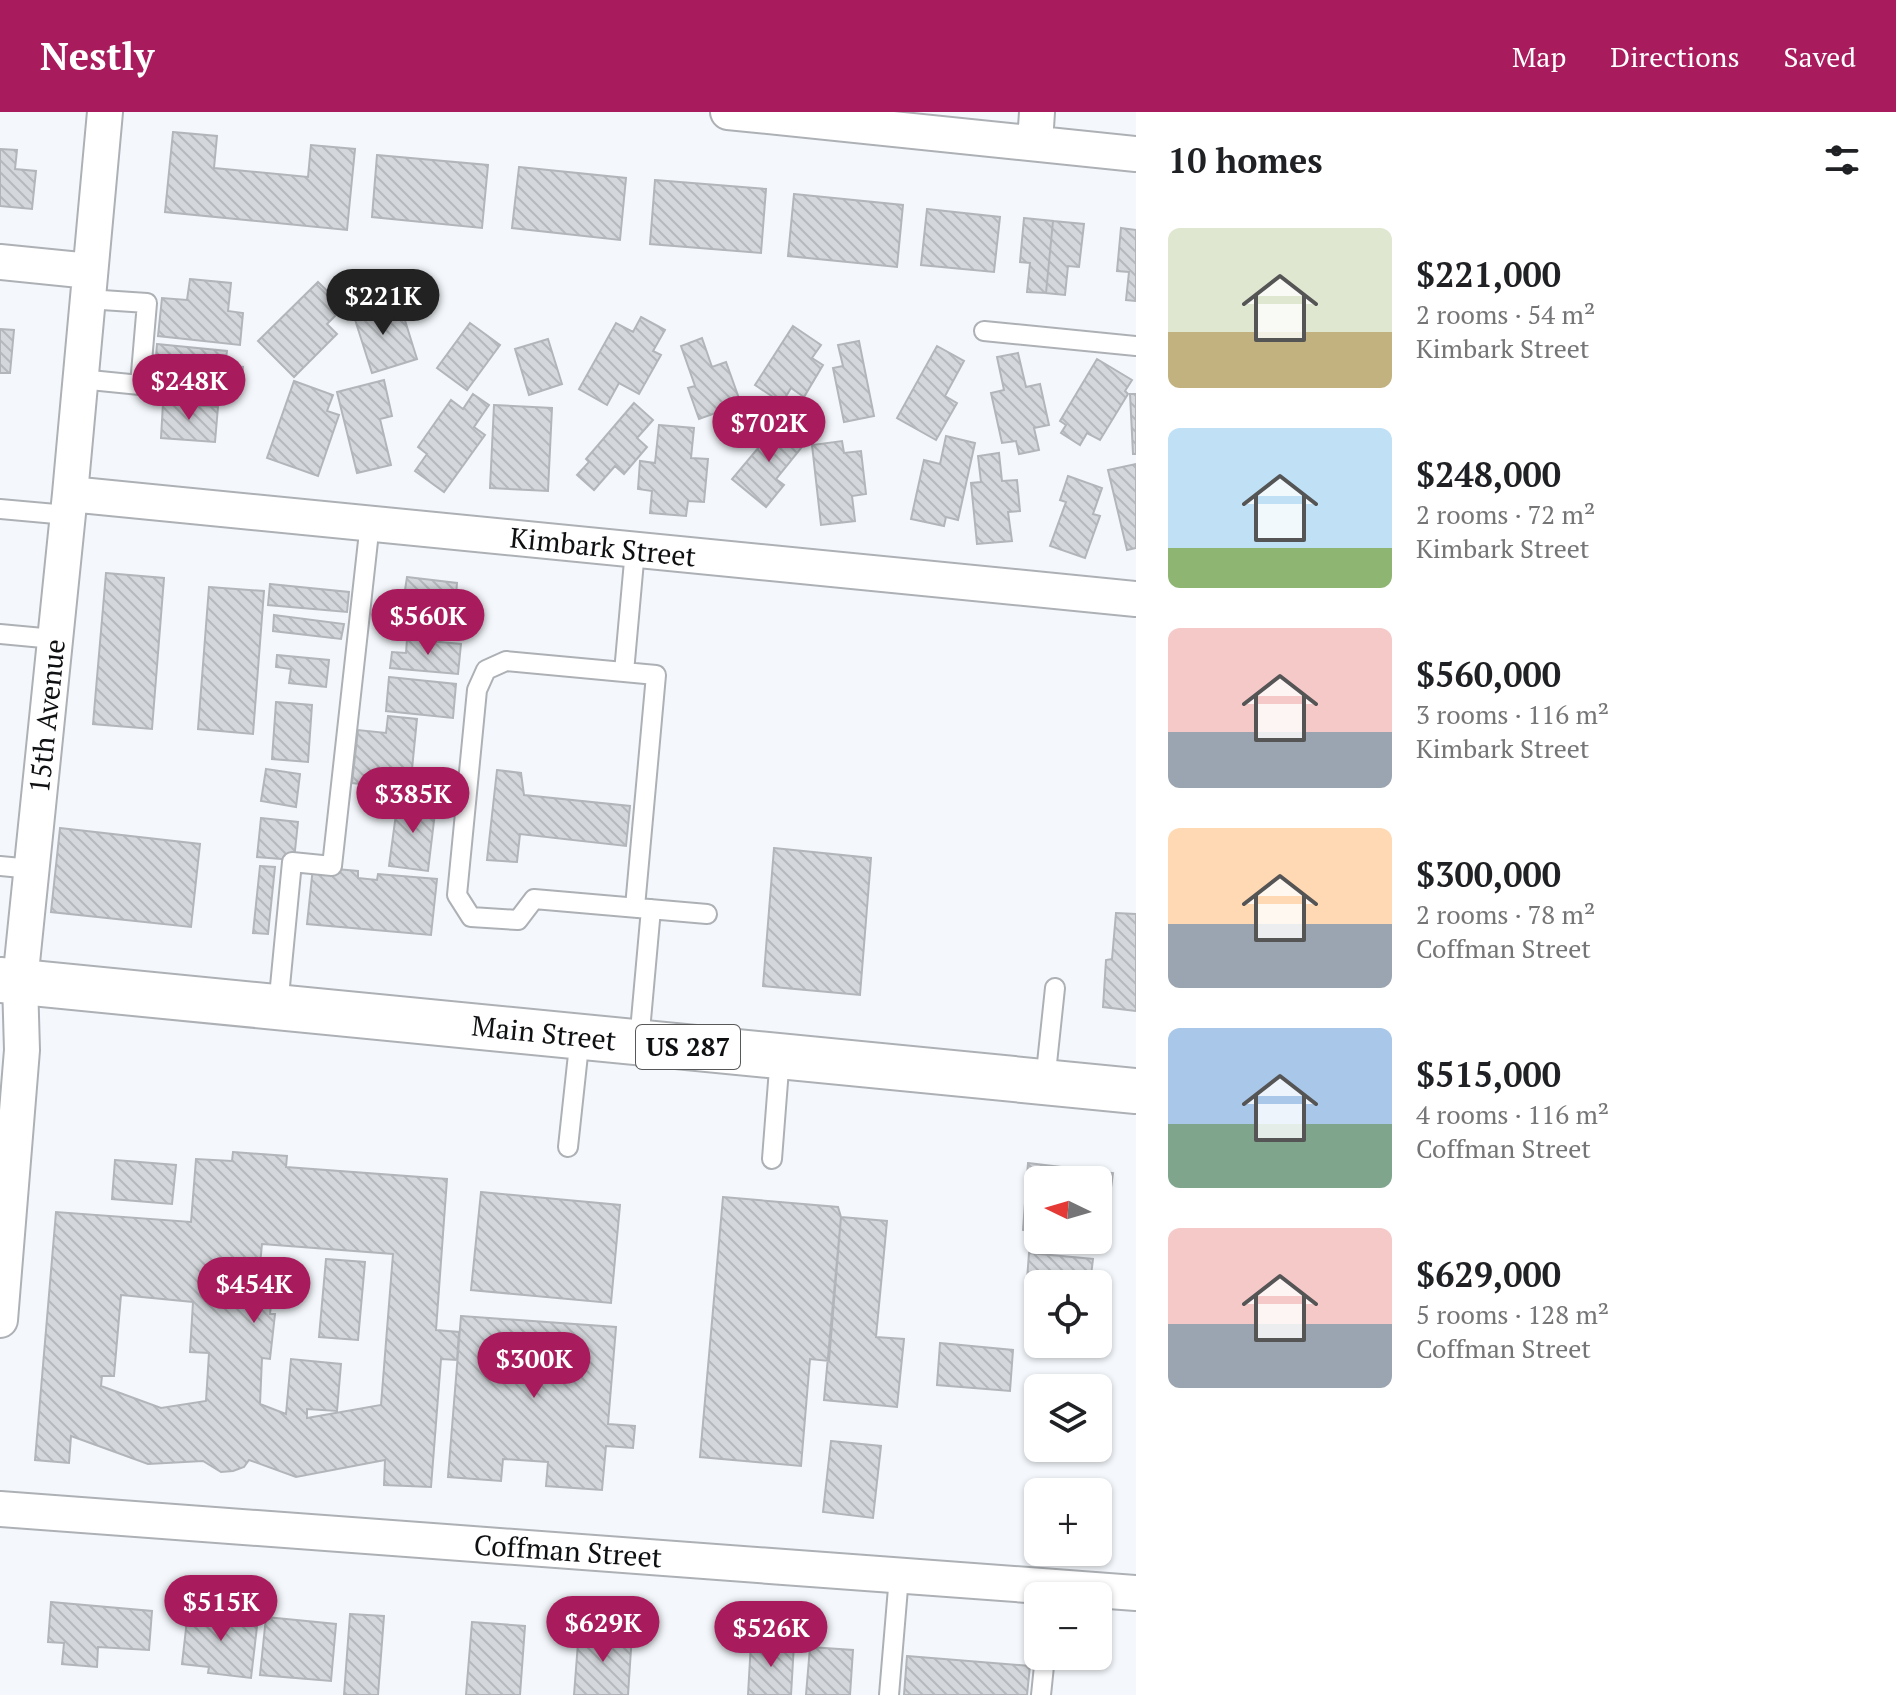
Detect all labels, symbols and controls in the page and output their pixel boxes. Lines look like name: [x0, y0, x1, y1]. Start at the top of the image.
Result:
text: Nestly: [40, 31, 154, 81]
text: Map: [1512, 38, 1566, 75]
text: Directions: [1610, 38, 1740, 75]
text: Saved: [1784, 38, 1856, 75]
text: 10 homes: [1168, 138, 1323, 183]
icon: filters: [1820, 138, 1864, 182]
text: $221,000: [1416, 252, 1561, 297]
icon: home: [1232, 260, 1328, 356]
pin: $221K: [327, 269, 439, 337]
text: $221K: [344, 278, 422, 312]
text: 2 rooms · 54 m²: [1416, 297, 1595, 331]
text: Kimbark Street: [1416, 331, 1589, 365]
pin: $248K: [133, 354, 245, 422]
text: $248K: [150, 363, 228, 397]
pin: $702K: [713, 396, 825, 464]
text: $702K: [730, 405, 808, 439]
text: $248,000: [1416, 452, 1561, 497]
icon: home: [1232, 460, 1328, 556]
text: 2 rooms · 72 m²: [1416, 497, 1595, 531]
street label: Kimbark Street: [508, 518, 698, 575]
text: Kimbark Street: [1416, 531, 1589, 565]
pin: $560K: [372, 589, 484, 657]
text: $560K: [389, 598, 467, 632]
street label: 15th Avenue: [20, 637, 73, 795]
text: $560,000: [1416, 652, 1561, 697]
icon: home: [1232, 660, 1328, 756]
text: 3 rooms · 116 m²: [1416, 697, 1609, 731]
text: Kimbark Street: [1416, 731, 1589, 765]
pin: $385K: [357, 767, 469, 835]
text: $385K: [374, 776, 452, 810]
text: $300,000: [1416, 852, 1561, 897]
icon: home: [1232, 860, 1328, 956]
text: 2 rooms · 78 m²: [1416, 897, 1595, 931]
text: Coffman Street: [1416, 931, 1591, 965]
street label: Main Street: [470, 1007, 619, 1059]
road number: US 287: [636, 1025, 740, 1069]
text: $515,000: [1416, 1052, 1561, 1097]
icon: home: [1232, 1060, 1328, 1156]
text: 4 rooms · 116 m²: [1416, 1097, 1609, 1131]
text: Coffman Street: [1416, 1131, 1591, 1165]
north arrow: [1024, 1166, 1112, 1254]
map controls: [1024, 1166, 1112, 1670]
text: $629,000: [1416, 1252, 1561, 1297]
pin: $454K: [198, 1257, 310, 1325]
icon: home: [1232, 1260, 1328, 1356]
text: $454K: [215, 1266, 293, 1300]
button: locate: [1024, 1270, 1112, 1358]
text: 5 rooms · 128 m²: [1416, 1297, 1609, 1331]
text: Coffman Street: [1416, 1331, 1591, 1365]
pin: $300K: [478, 1332, 590, 1400]
text: $300K: [495, 1341, 573, 1375]
button: layers: [1024, 1374, 1112, 1462]
button: +: [1024, 1478, 1112, 1566]
street label: Coffman Street: [473, 1525, 664, 1576]
pin: $515K: [165, 1575, 277, 1643]
button: −: [1024, 1582, 1112, 1670]
text: $515K: [182, 1584, 260, 1618]
pin: $629K: [547, 1596, 659, 1664]
pin: $526K: [715, 1601, 827, 1669]
text: $629K: [564, 1605, 642, 1639]
text: $526K: [732, 1610, 810, 1644]

